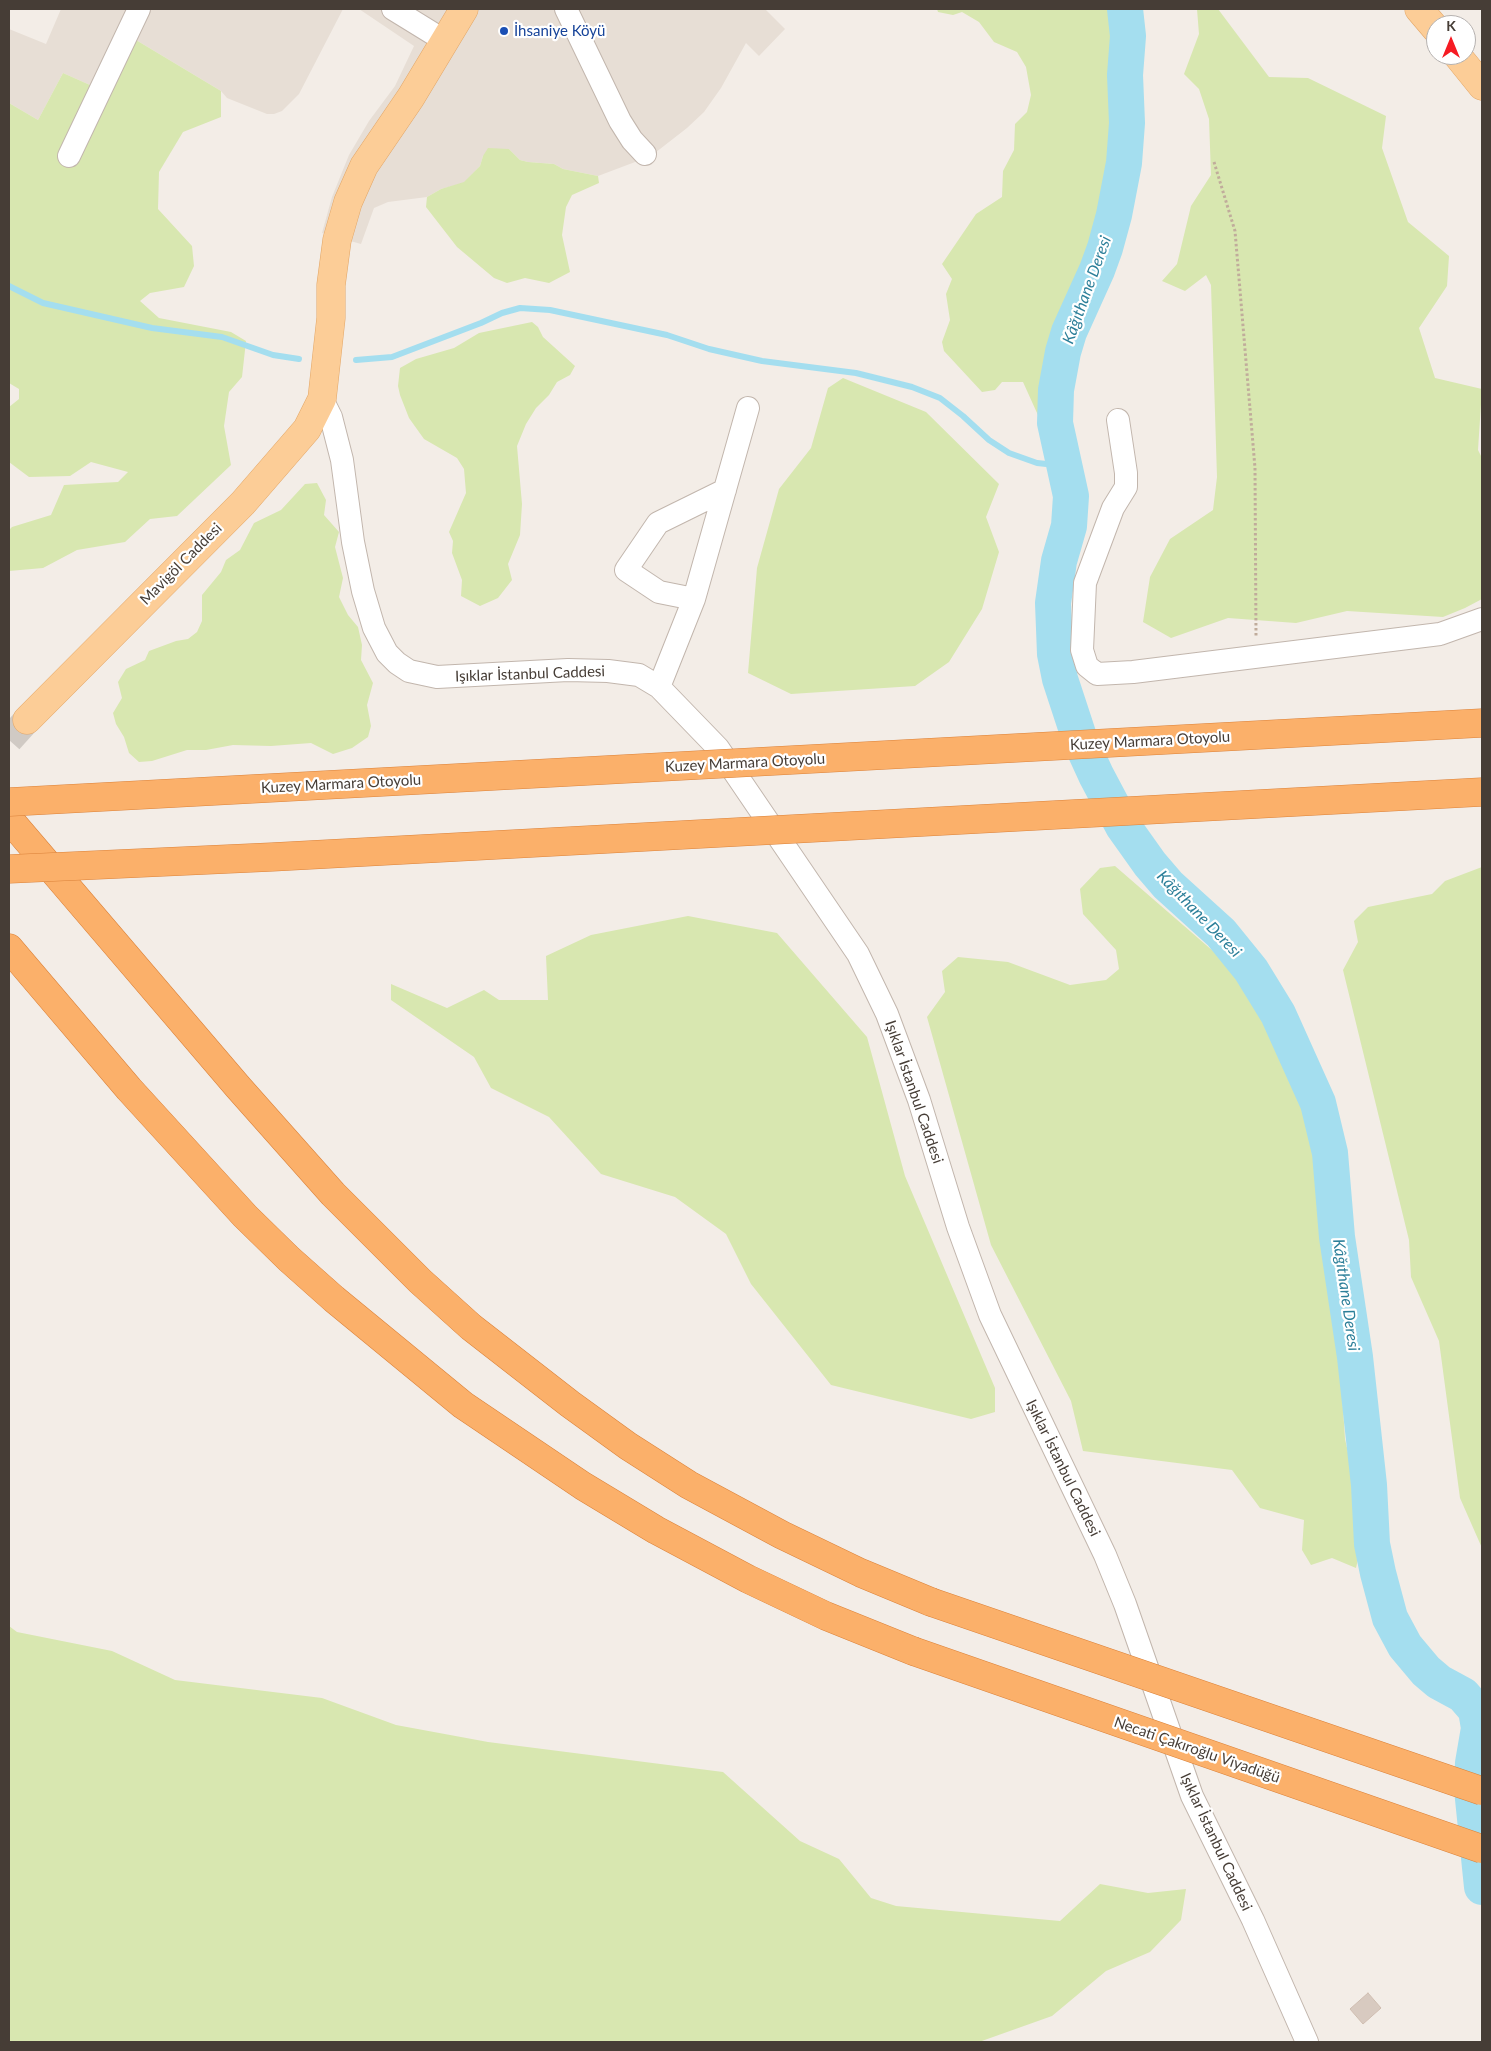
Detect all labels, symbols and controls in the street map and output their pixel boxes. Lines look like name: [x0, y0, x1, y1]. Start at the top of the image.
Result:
north arrow: [1426, 15, 1476, 65]
text: K: [1446, 17, 1456, 34]
place label: İhsaniye Köyü: [514, 22, 605, 40]
marker: İhsaniye Köyü: [498, 25, 510, 37]
water label: Kâğıthane Deresi: [1059, 234, 1115, 346]
street label: Mavigöl Caddesi: [136, 519, 226, 609]
street label: Işıklar İstanbul Caddesi: [455, 662, 605, 686]
street label: Kuzey Marmara Otoyolu: [1069, 728, 1231, 754]
street label: Kuzey Marmara Otoyolu: [664, 750, 826, 776]
street label: Kuzey Marmara Otoyolu: [260, 771, 422, 797]
water label: Kâğıthane Deresi: [1153, 867, 1245, 961]
street label: Işıklar İstanbul Caddesi: [881, 1018, 947, 1166]
water label: Kâğıthane Deresi: [1329, 1238, 1363, 1352]
street label: Işıklar İstanbul Caddesi: [1022, 1397, 1104, 1539]
street label: Necati Çakıroğlu Viyadüğü: [1112, 1713, 1282, 1787]
street label: Işıklar İstanbul Caddesi: [1176, 1770, 1256, 1914]

